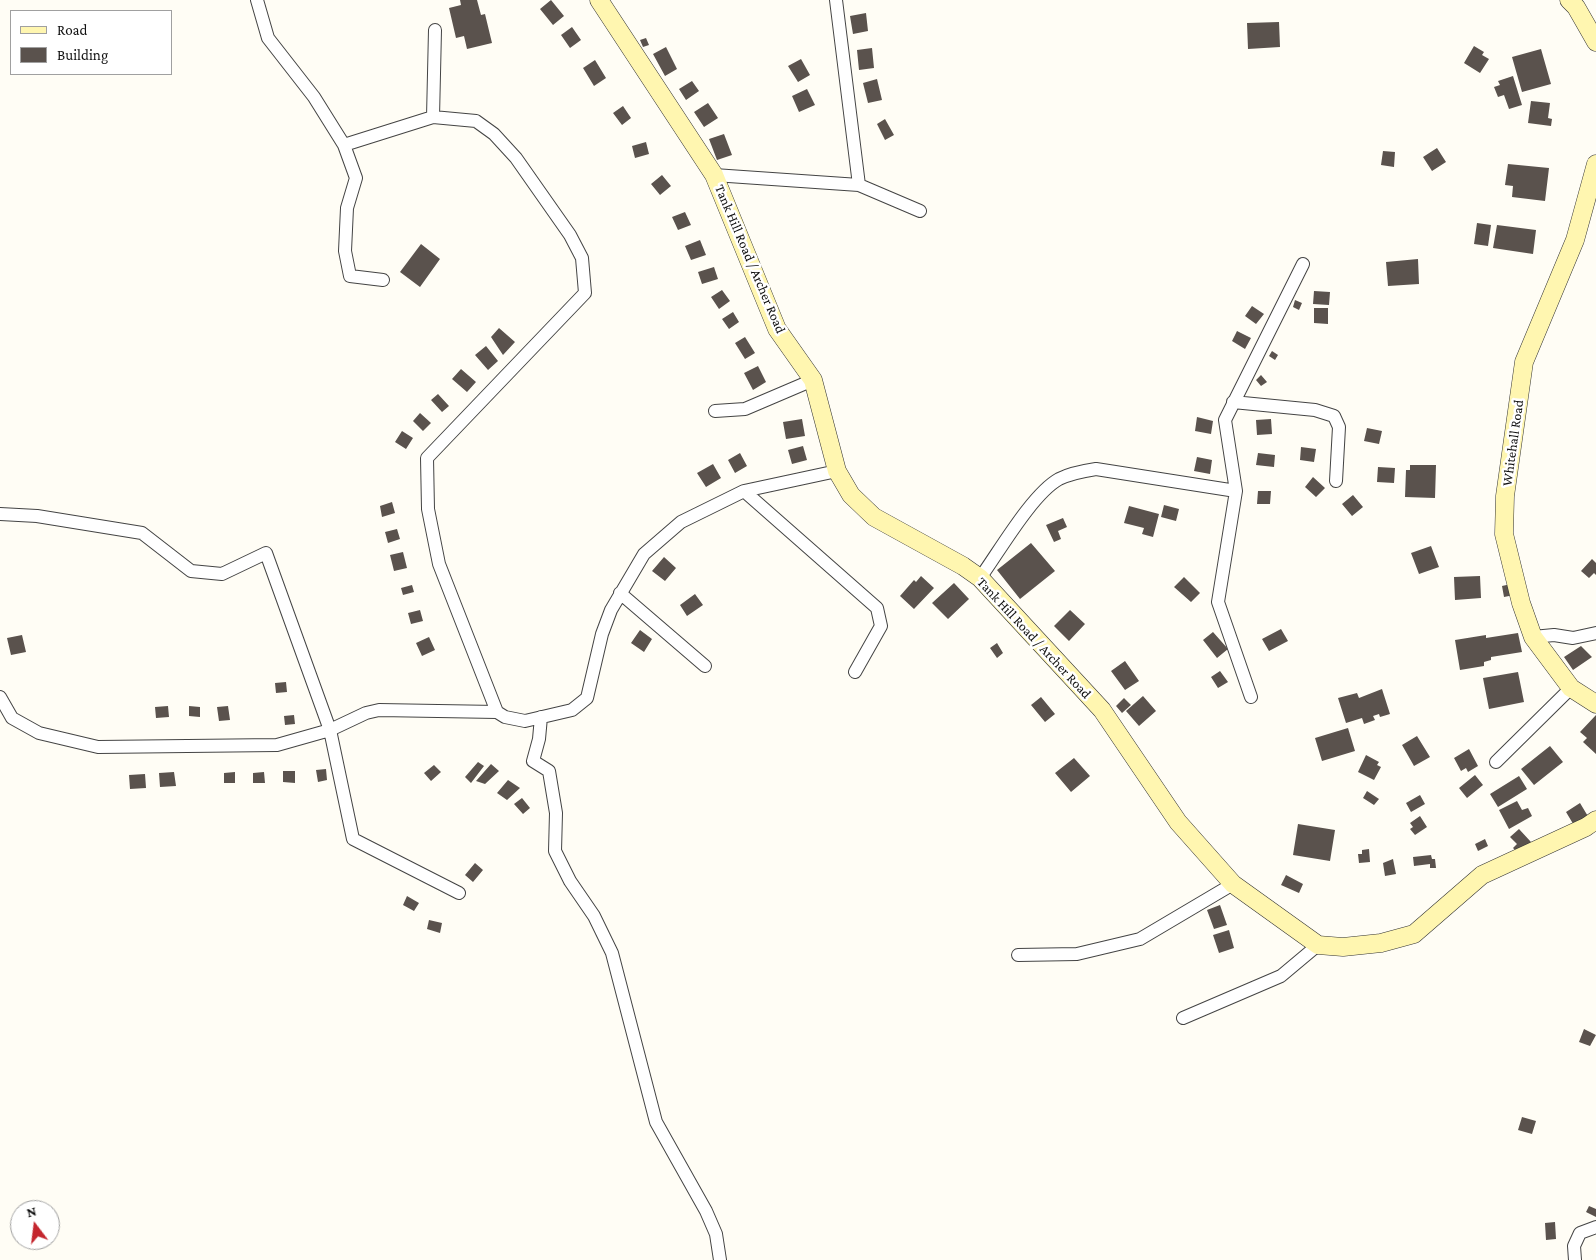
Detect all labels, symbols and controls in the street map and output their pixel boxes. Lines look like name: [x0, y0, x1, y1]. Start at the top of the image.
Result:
legend: [10, 10, 172, 75]
text: Road: [57, 22, 87, 38]
text: Building: [57, 47, 108, 63]
street label: Tank Hill Road / Archer Road: [711, 182, 789, 336]
street label: Whitehall Road: [1499, 399, 1527, 487]
street label: Tank Hill Road / Archer Road: [973, 574, 1095, 702]
north arrow: [10, 1200, 60, 1250]
text: N: [25, 1203, 38, 1220]

